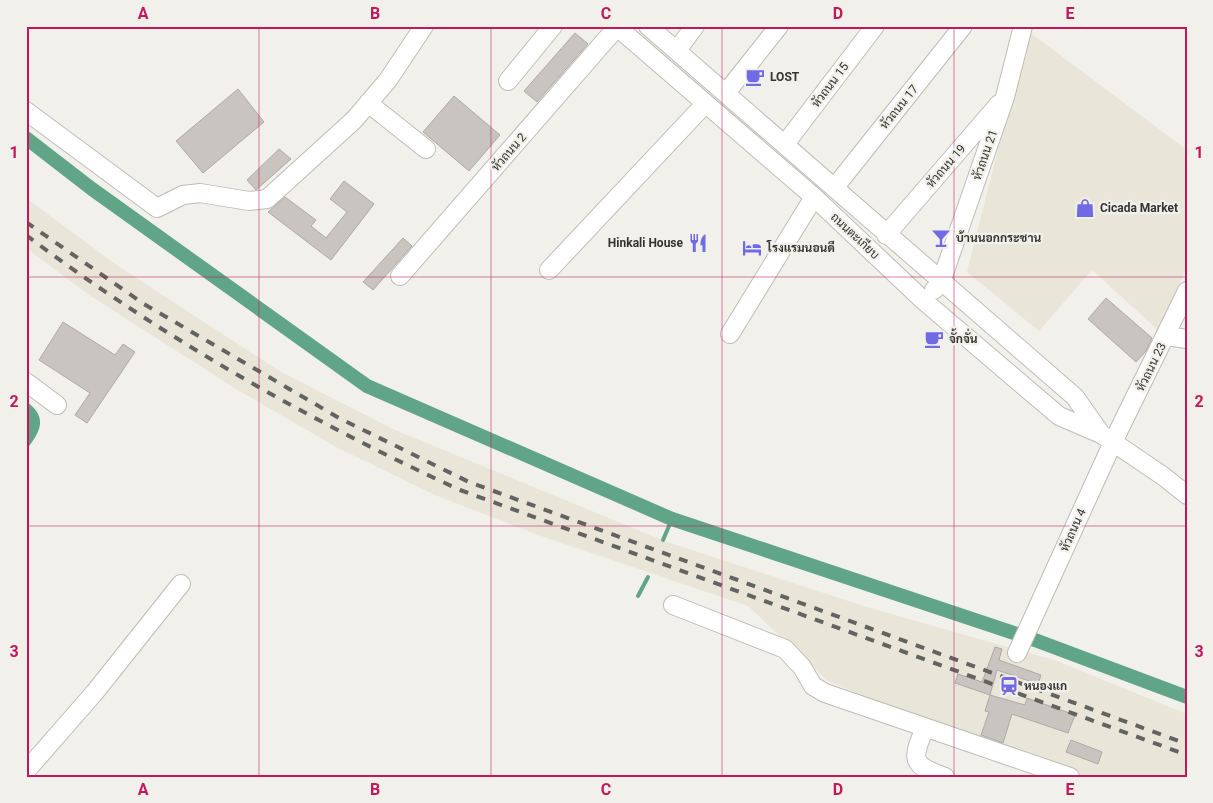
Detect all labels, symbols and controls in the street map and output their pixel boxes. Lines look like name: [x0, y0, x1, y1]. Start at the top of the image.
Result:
text: A: [138, 4, 149, 23]
text: B: [370, 4, 380, 23]
text: C: [601, 4, 611, 23]
text: D: [833, 4, 843, 23]
text: E: [1066, 4, 1075, 23]
street label: หัวถนน 15: [809, 60, 852, 110]
cafe icon: LOST: [744, 66, 766, 88]
place label: LOST: [770, 70, 800, 84]
street label: หัวถนน 17: [877, 82, 921, 132]
street label: หัวถนน 21: [970, 128, 1000, 182]
street label: หัวถนน 2: [489, 130, 529, 174]
street label: หัวถนน 19: [923, 142, 969, 190]
text: 1: [9, 143, 19, 162]
text: 1: [1194, 143, 1204, 162]
shop icon: Cicada Market: [1074, 197, 1096, 219]
place label: Cicada Market: [1100, 201, 1178, 215]
street label: ถนนตะเกียบ: [828, 209, 883, 262]
bar icon: บ้านนอกกระชาน: [930, 227, 952, 249]
place label: บ้านนอกกระชาน: [956, 230, 1042, 245]
restaurant icon: Hinkali House: [687, 232, 709, 254]
place label: Hinkali House: [608, 236, 684, 250]
hotel icon: โรงแรมนอนดี: [741, 237, 763, 259]
place label: โรงแรมนอนดี: [766, 240, 835, 255]
cafe icon: จั้กจั่น: [923, 328, 945, 350]
place label: จั้กจั่น: [949, 328, 978, 346]
street label: หัวถนน 23: [1133, 340, 1169, 394]
text: 2: [9, 392, 19, 411]
text: 2: [1194, 392, 1204, 411]
street label: หัวถนน 4: [1057, 506, 1089, 554]
text: 3: [9, 642, 19, 661]
text: 3: [1194, 642, 1204, 661]
station icon: หนองแก: [998, 675, 1020, 697]
place label: หนองแก: [1024, 679, 1067, 693]
text: A: [138, 780, 149, 799]
text: B: [370, 780, 380, 799]
text: C: [601, 780, 611, 799]
text: D: [833, 780, 843, 799]
text: E: [1066, 780, 1075, 799]

